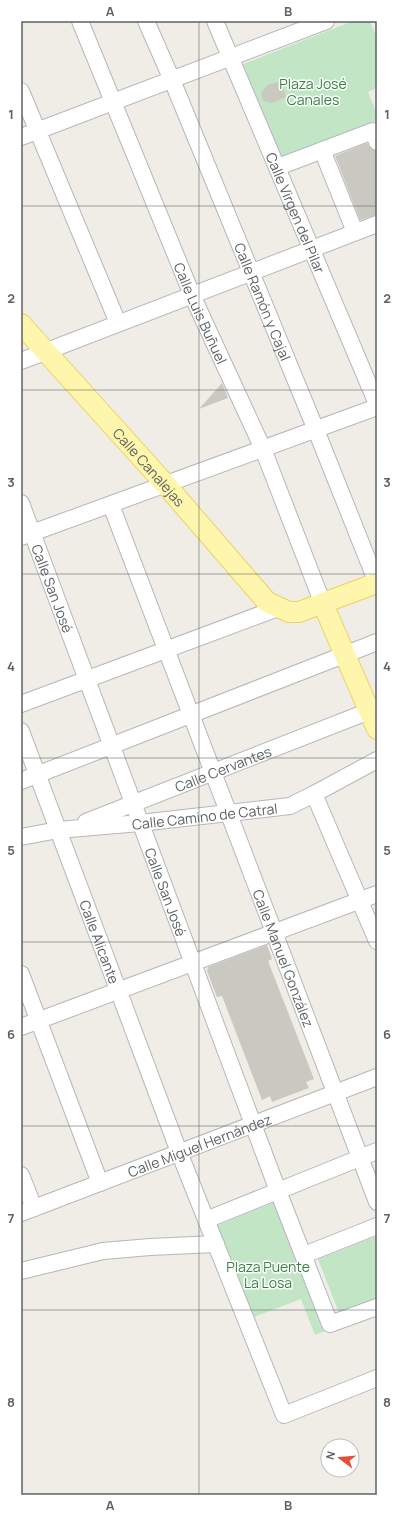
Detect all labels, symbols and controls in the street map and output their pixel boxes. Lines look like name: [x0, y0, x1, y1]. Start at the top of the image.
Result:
text: A: [106, 2, 115, 20]
text: B: [284, 2, 292, 20]
park label: Plaza José Canales: [279, 74, 347, 109]
text: 1: [8, 105, 14, 123]
text: 1: [384, 105, 390, 123]
street label: Calle Virgen del Pilar: [262, 149, 330, 276]
street label: Calle Ramón y Cajal: [230, 240, 296, 363]
street label: Calle Luis Buñuel: [170, 259, 232, 367]
text: 2: [7, 289, 15, 307]
text: 2: [383, 289, 391, 307]
street label: Calle Canalejas: [109, 423, 190, 510]
text: 3: [7, 473, 15, 491]
text: 3: [383, 473, 391, 491]
street label: Calle San José: [28, 541, 78, 635]
text: 4: [7, 657, 15, 675]
text: 4: [383, 657, 391, 675]
street label: Calle Cervantes: [172, 741, 274, 796]
street label: Calle Camino de Catral: [131, 798, 278, 833]
text: 5: [7, 841, 15, 859]
text: 5: [383, 841, 391, 859]
street label: Calle San José: [141, 845, 191, 939]
street label: Calle Manuel González: [249, 887, 319, 1030]
street label: Calle Alicante: [76, 897, 124, 986]
text: 6: [7, 1025, 15, 1043]
text: 6: [383, 1025, 391, 1043]
street label: Calle Miguel Hernández: [125, 1109, 274, 1181]
text: 7: [8, 1209, 15, 1227]
text: 7: [384, 1209, 391, 1227]
park label: Plaza Puente La Losa: [226, 1257, 310, 1292]
text: 8: [7, 1393, 15, 1411]
text: 8: [383, 1393, 391, 1411]
north arrow: [320, 1438, 360, 1478]
text: N: [322, 1449, 338, 1461]
text: A: [106, 1496, 115, 1514]
text: B: [284, 1496, 292, 1514]

